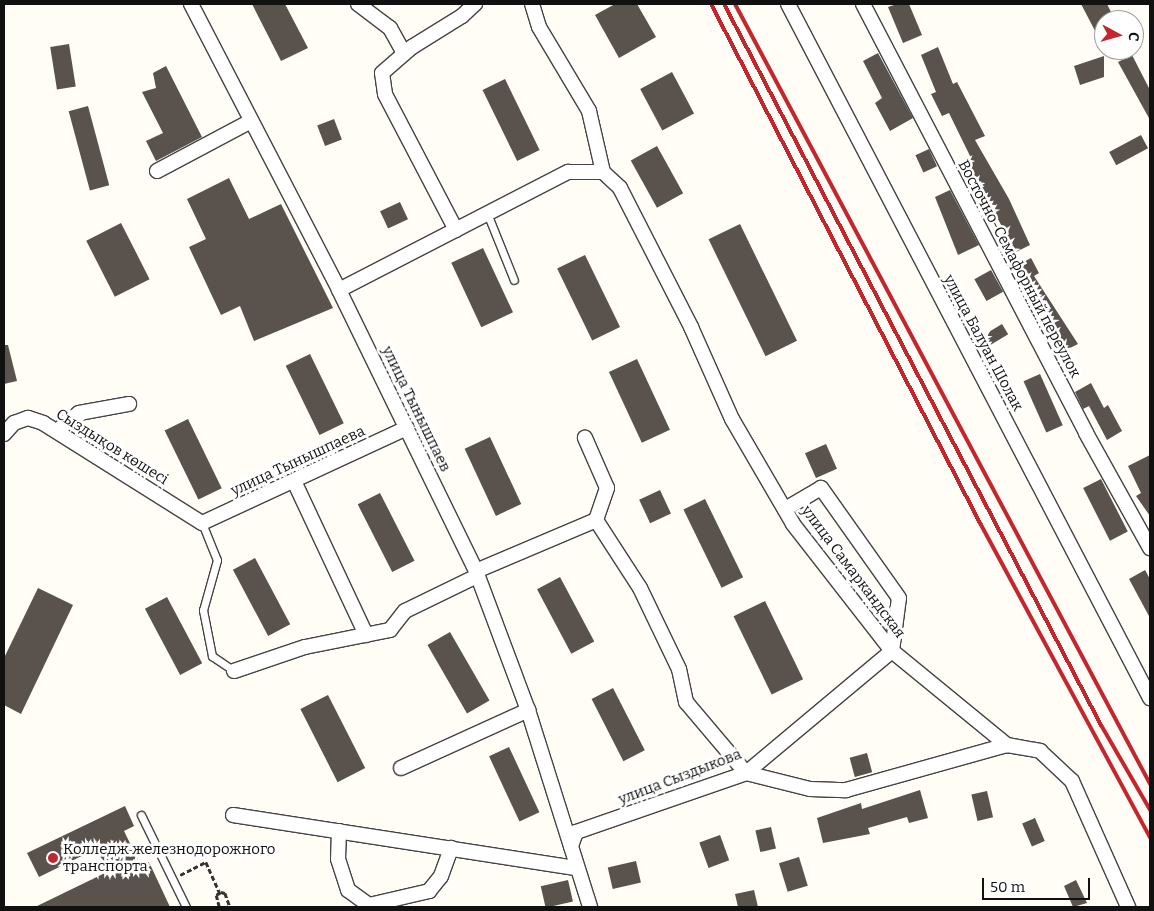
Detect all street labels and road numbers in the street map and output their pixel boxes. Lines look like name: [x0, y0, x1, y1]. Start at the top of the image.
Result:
street label: Восточно-Семафорный переулок: [954, 157, 1084, 381]
street label: улица Балуан Шолак: [939, 272, 1027, 414]
street label: улица Тынышпаев: [378, 343, 454, 475]
street label: Сыздықов көшесі: [53, 405, 171, 489]
street label: улица Тынышпаева: [228, 422, 368, 500]
street label: улица Самаркандская: [797, 502, 909, 642]
street label: улица Сыздыкова: [616, 745, 744, 809]

